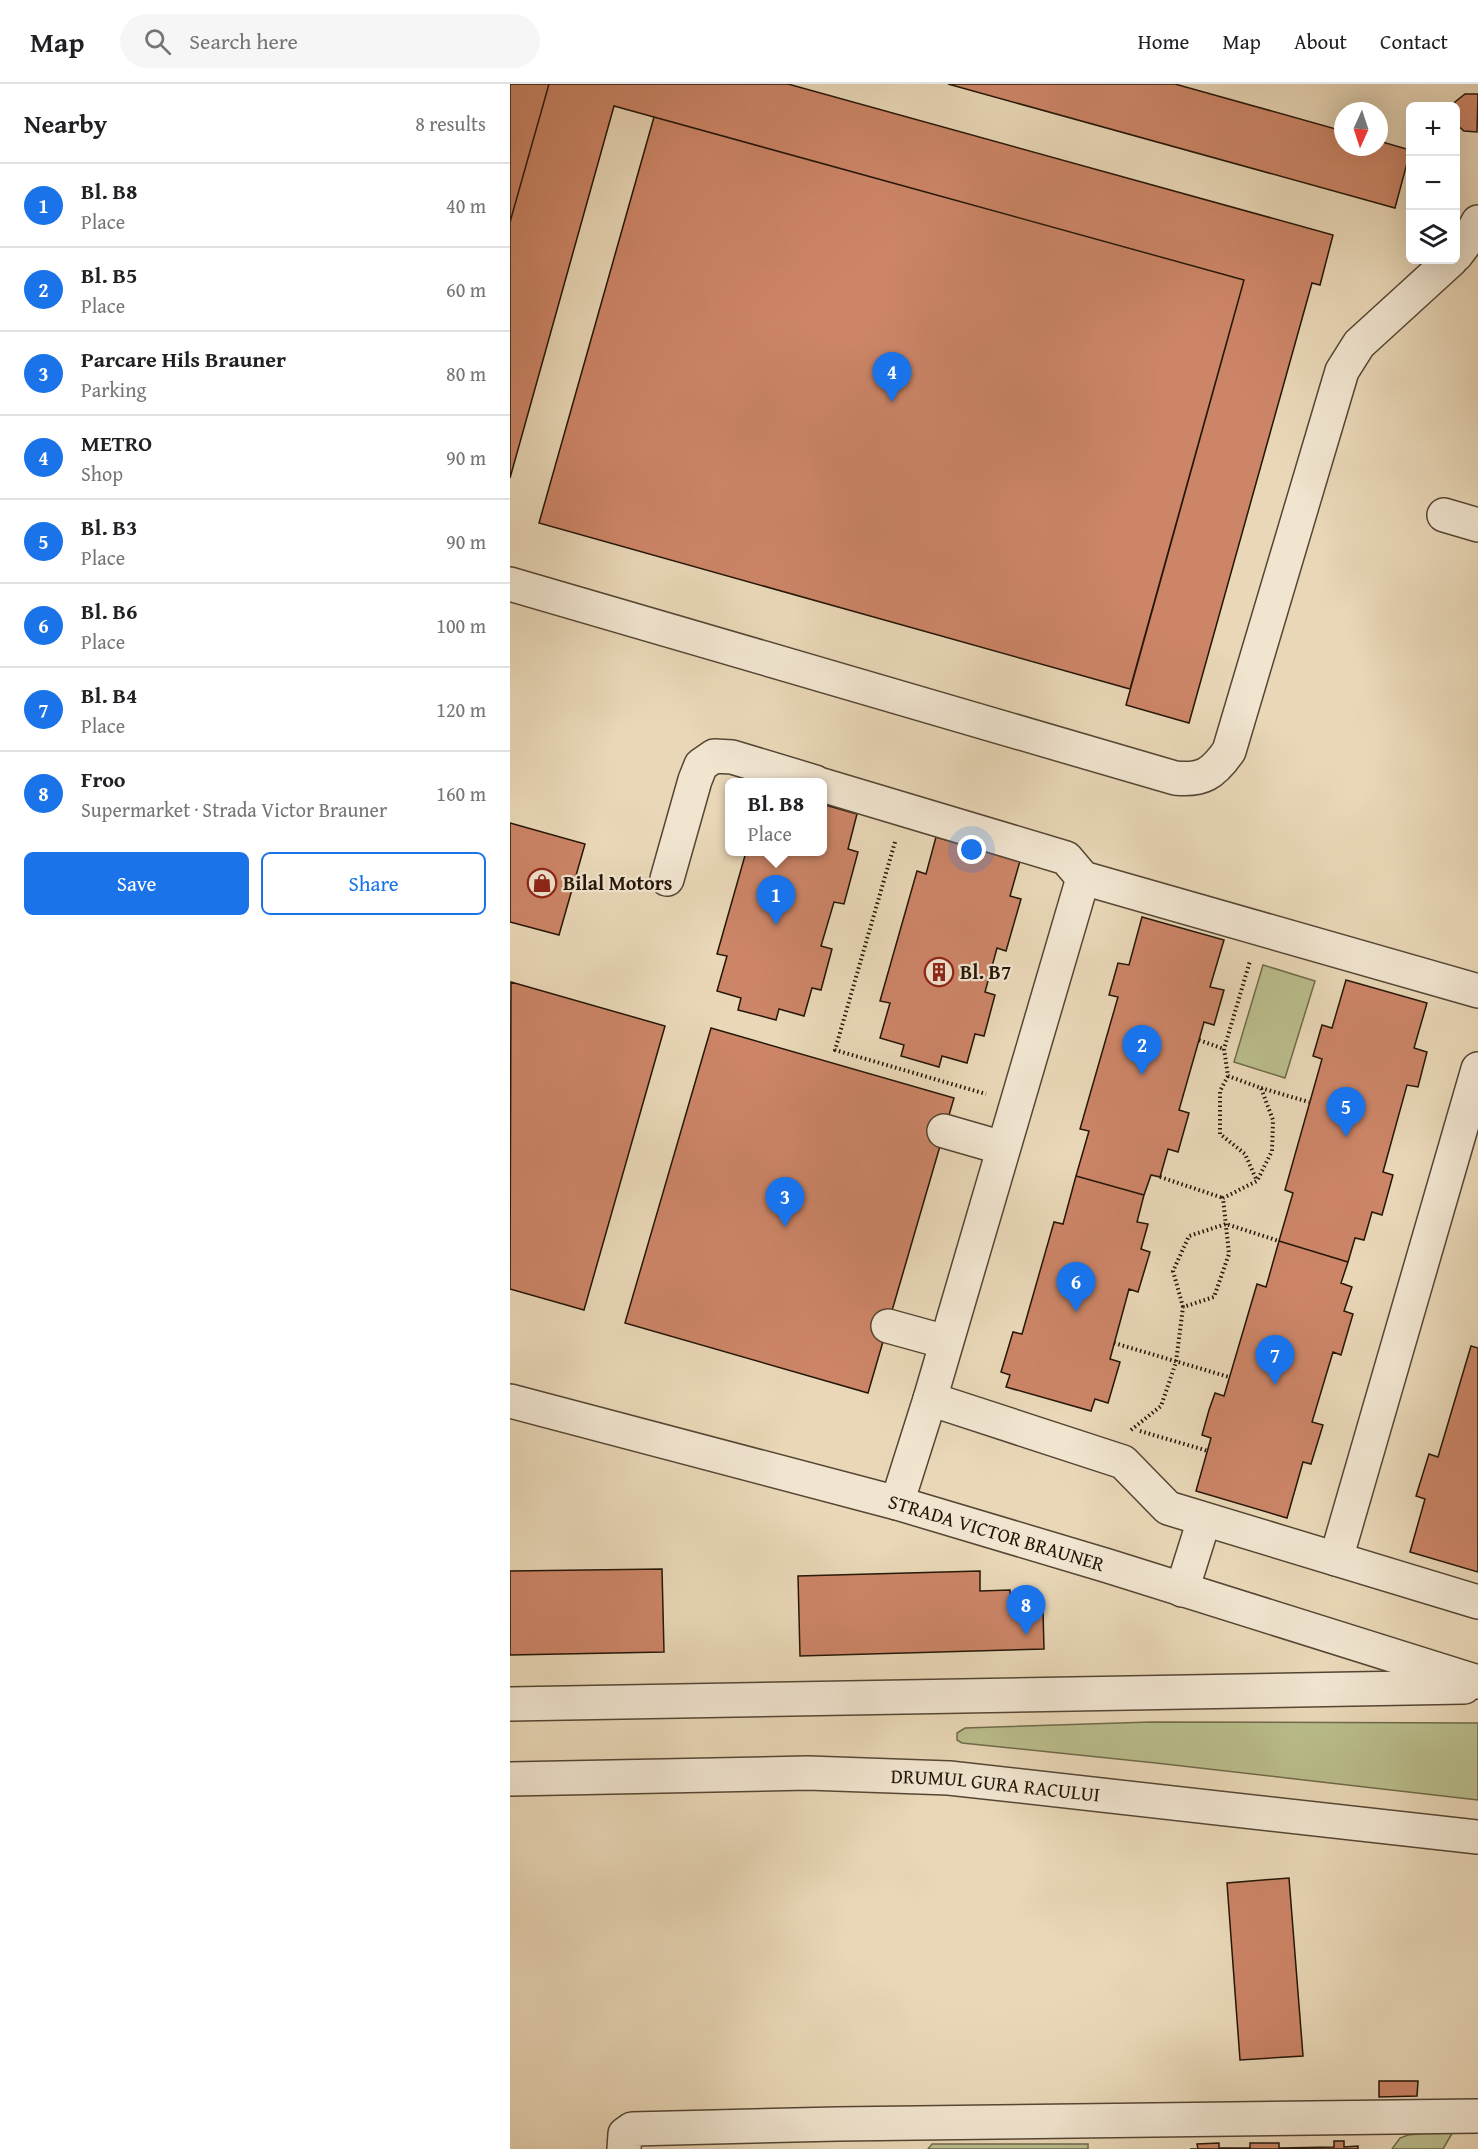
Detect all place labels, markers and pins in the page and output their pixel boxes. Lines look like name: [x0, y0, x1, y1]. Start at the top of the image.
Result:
pin: 4: [872, 352, 911, 402]
shop icon: Bilal Motors: [526, 867, 558, 899]
place label: Bilal Motors: [563, 868, 672, 897]
pin: 1: [756, 876, 796, 925]
building icon: Bl. B7: [923, 956, 955, 988]
place label: Bl. B7: [960, 957, 1011, 986]
pin: 2: [1122, 1026, 1162, 1075]
pin: 5: [1326, 1088, 1366, 1137]
pin: 3: [766, 1178, 804, 1227]
pin: 6: [1056, 1262, 1096, 1312]
pin: 7: [1256, 1336, 1294, 1385]
pin: 8: [1006, 1586, 1046, 1635]

